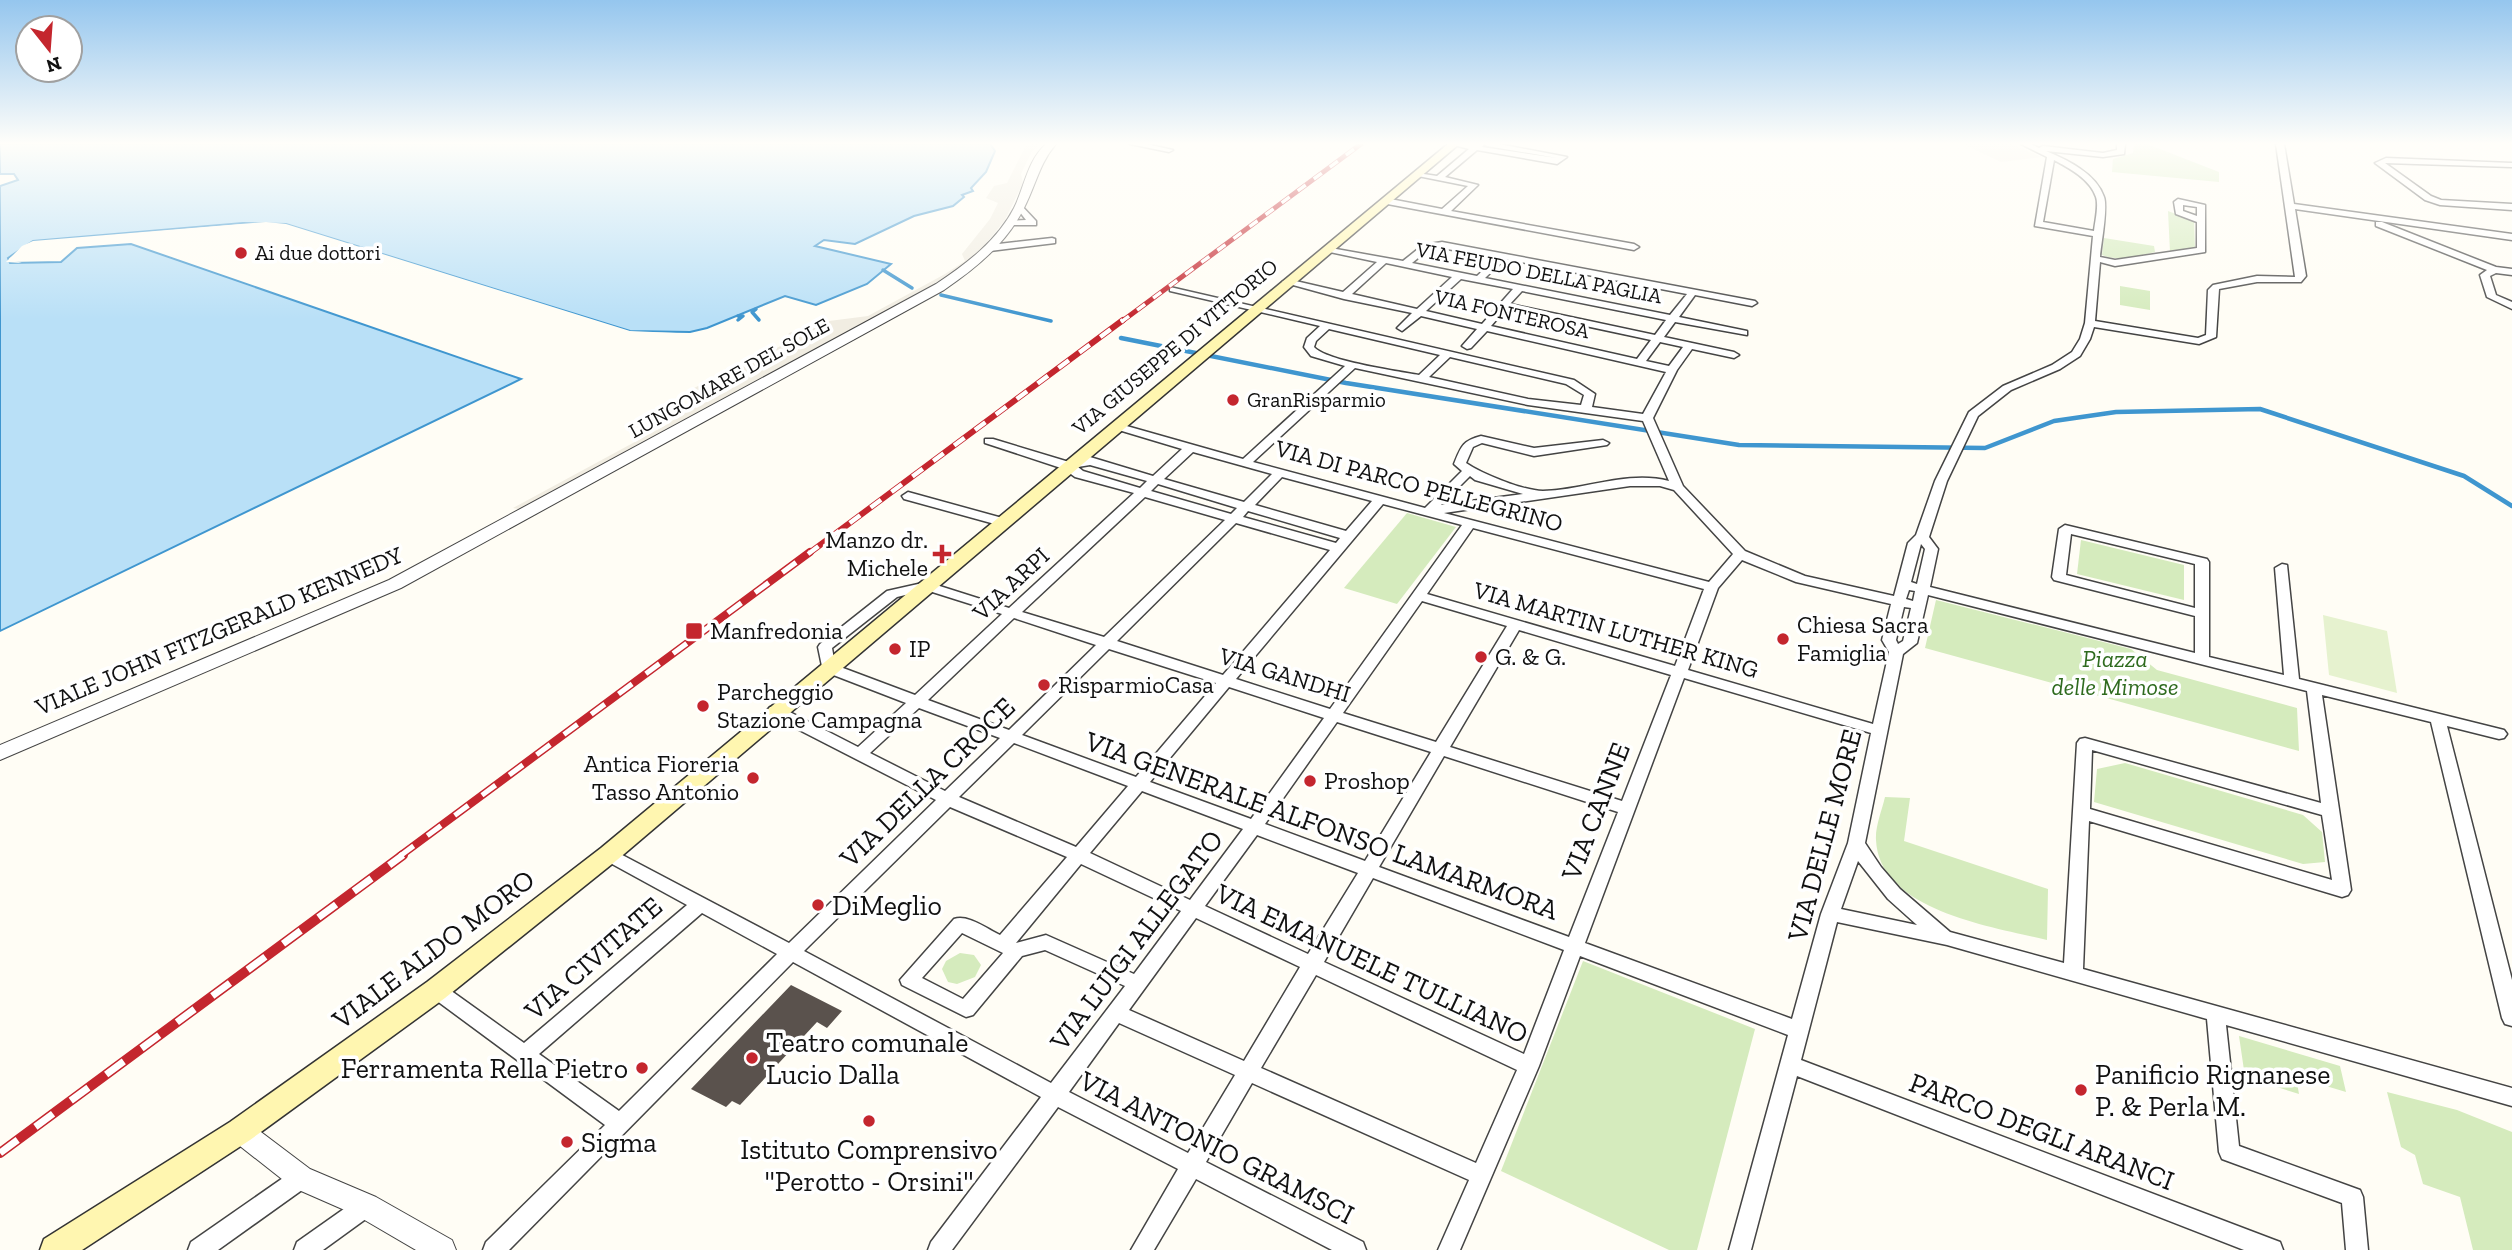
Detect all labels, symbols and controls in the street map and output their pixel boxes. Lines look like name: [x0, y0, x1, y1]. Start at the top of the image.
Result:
north arrow: [14, 14, 84, 84]
text: N: [44, 52, 64, 78]
street label: VIA FEUDO DELLA PAGLIA: [1413, 236, 1665, 309]
place label: Ai due dottori: [255, 240, 381, 265]
marker: Ai due dottori: [233, 245, 249, 261]
street label: VIA GIUSEPPE DI VITTORIO: [1066, 253, 1282, 441]
street label: VIA FONTEROSA: [1431, 283, 1592, 344]
street label: LUNGOMARE DEL SOLE: [624, 312, 834, 443]
place label: GranRisparmio: [1247, 387, 1386, 412]
marker: GranRisparmio: [1225, 392, 1241, 408]
street label: VIA DI PARCO PELLEGRINO: [1271, 433, 1566, 538]
place label: Manzo dr. Michele: [825, 525, 928, 582]
street label: VIALE JOHN FITZGERALD KENNEDY: [30, 540, 407, 722]
street label: VIA ARPI: [965, 541, 1055, 627]
marker: Manzo dr. Michele: [934, 546, 950, 562]
street label: VIA MARTIN LUTHER KING: [1469, 575, 1762, 684]
place label: Chiesa Sacra Famiglia: [1797, 610, 1929, 667]
place label: Manfredonia: [710, 616, 843, 645]
marker: Manfredonia: [684, 621, 704, 641]
marker: Chiesa Sacra Famiglia: [1775, 631, 1791, 647]
place label: IP: [909, 634, 931, 663]
marker: IP: [887, 641, 903, 657]
street label: VIA GANDHI: [1215, 641, 1354, 708]
place label: G. & G.: [1495, 642, 1566, 671]
park label: Piazza delle Mimose: [2051, 644, 2179, 701]
marker: G. & G.: [1473, 649, 1489, 665]
place label: RisparmioCasa: [1058, 670, 1214, 699]
place label: Parcheggio Stazione Campagna: [717, 677, 922, 734]
marker: RisparmioCasa: [1036, 677, 1052, 693]
street label: VIA DELLA CROCE: [832, 690, 1022, 875]
marker: Parcheggio Stazione Campagna: [695, 698, 711, 714]
street label: VIA GENERALE ALFONSO LAMARMORA: [1080, 724, 1564, 927]
street label: VIA DELLE MORE: [1780, 726, 1869, 946]
street label: VIA CANNE: [1554, 738, 1637, 886]
place label: Antica Fioreria Tasso Antonio: [584, 749, 739, 806]
place label: Proshop: [1324, 766, 1410, 795]
marker: Antica Fioreria Tasso Antonio: [745, 770, 761, 786]
marker: Proshop: [1302, 773, 1318, 789]
street label: VIA LUIGI ALLEGATO: [1042, 824, 1230, 1057]
street label: VIALE ALDO MORO: [325, 863, 541, 1037]
street label: VIA EMANUELE TULLIANO: [1210, 876, 1533, 1050]
place label: DiMeglio: [832, 889, 942, 922]
street label: VIA CIVITATE: [517, 890, 669, 1028]
marker: DiMeglio: [810, 897, 826, 913]
place label: Teatro comunale Lucio Dalla: [766, 1026, 968, 1091]
marker: Teatro comunale Lucio Dalla: [744, 1050, 760, 1066]
place label: Ferramenta Rella Pietro: [341, 1052, 628, 1085]
place label: Panificio Rignanese P. & Perla M.: [2095, 1058, 2330, 1123]
marker: Ferramenta Rella Pietro: [634, 1060, 650, 1076]
street label: VIA ANTONIO GRAMSCI: [1073, 1063, 1360, 1231]
street label: PARCO DEGLI ARANCI: [1905, 1066, 2179, 1197]
marker: Panificio Rignanese P. & Perla M.: [2073, 1082, 2089, 1098]
marker: Istituto Comprensivo "Perotto - Orsini": [861, 1113, 877, 1129]
place label: Sigma: [581, 1126, 657, 1159]
place label: Istituto Comprensivo "Perotto - Orsini": [740, 1133, 998, 1198]
marker: Sigma: [559, 1134, 575, 1150]

